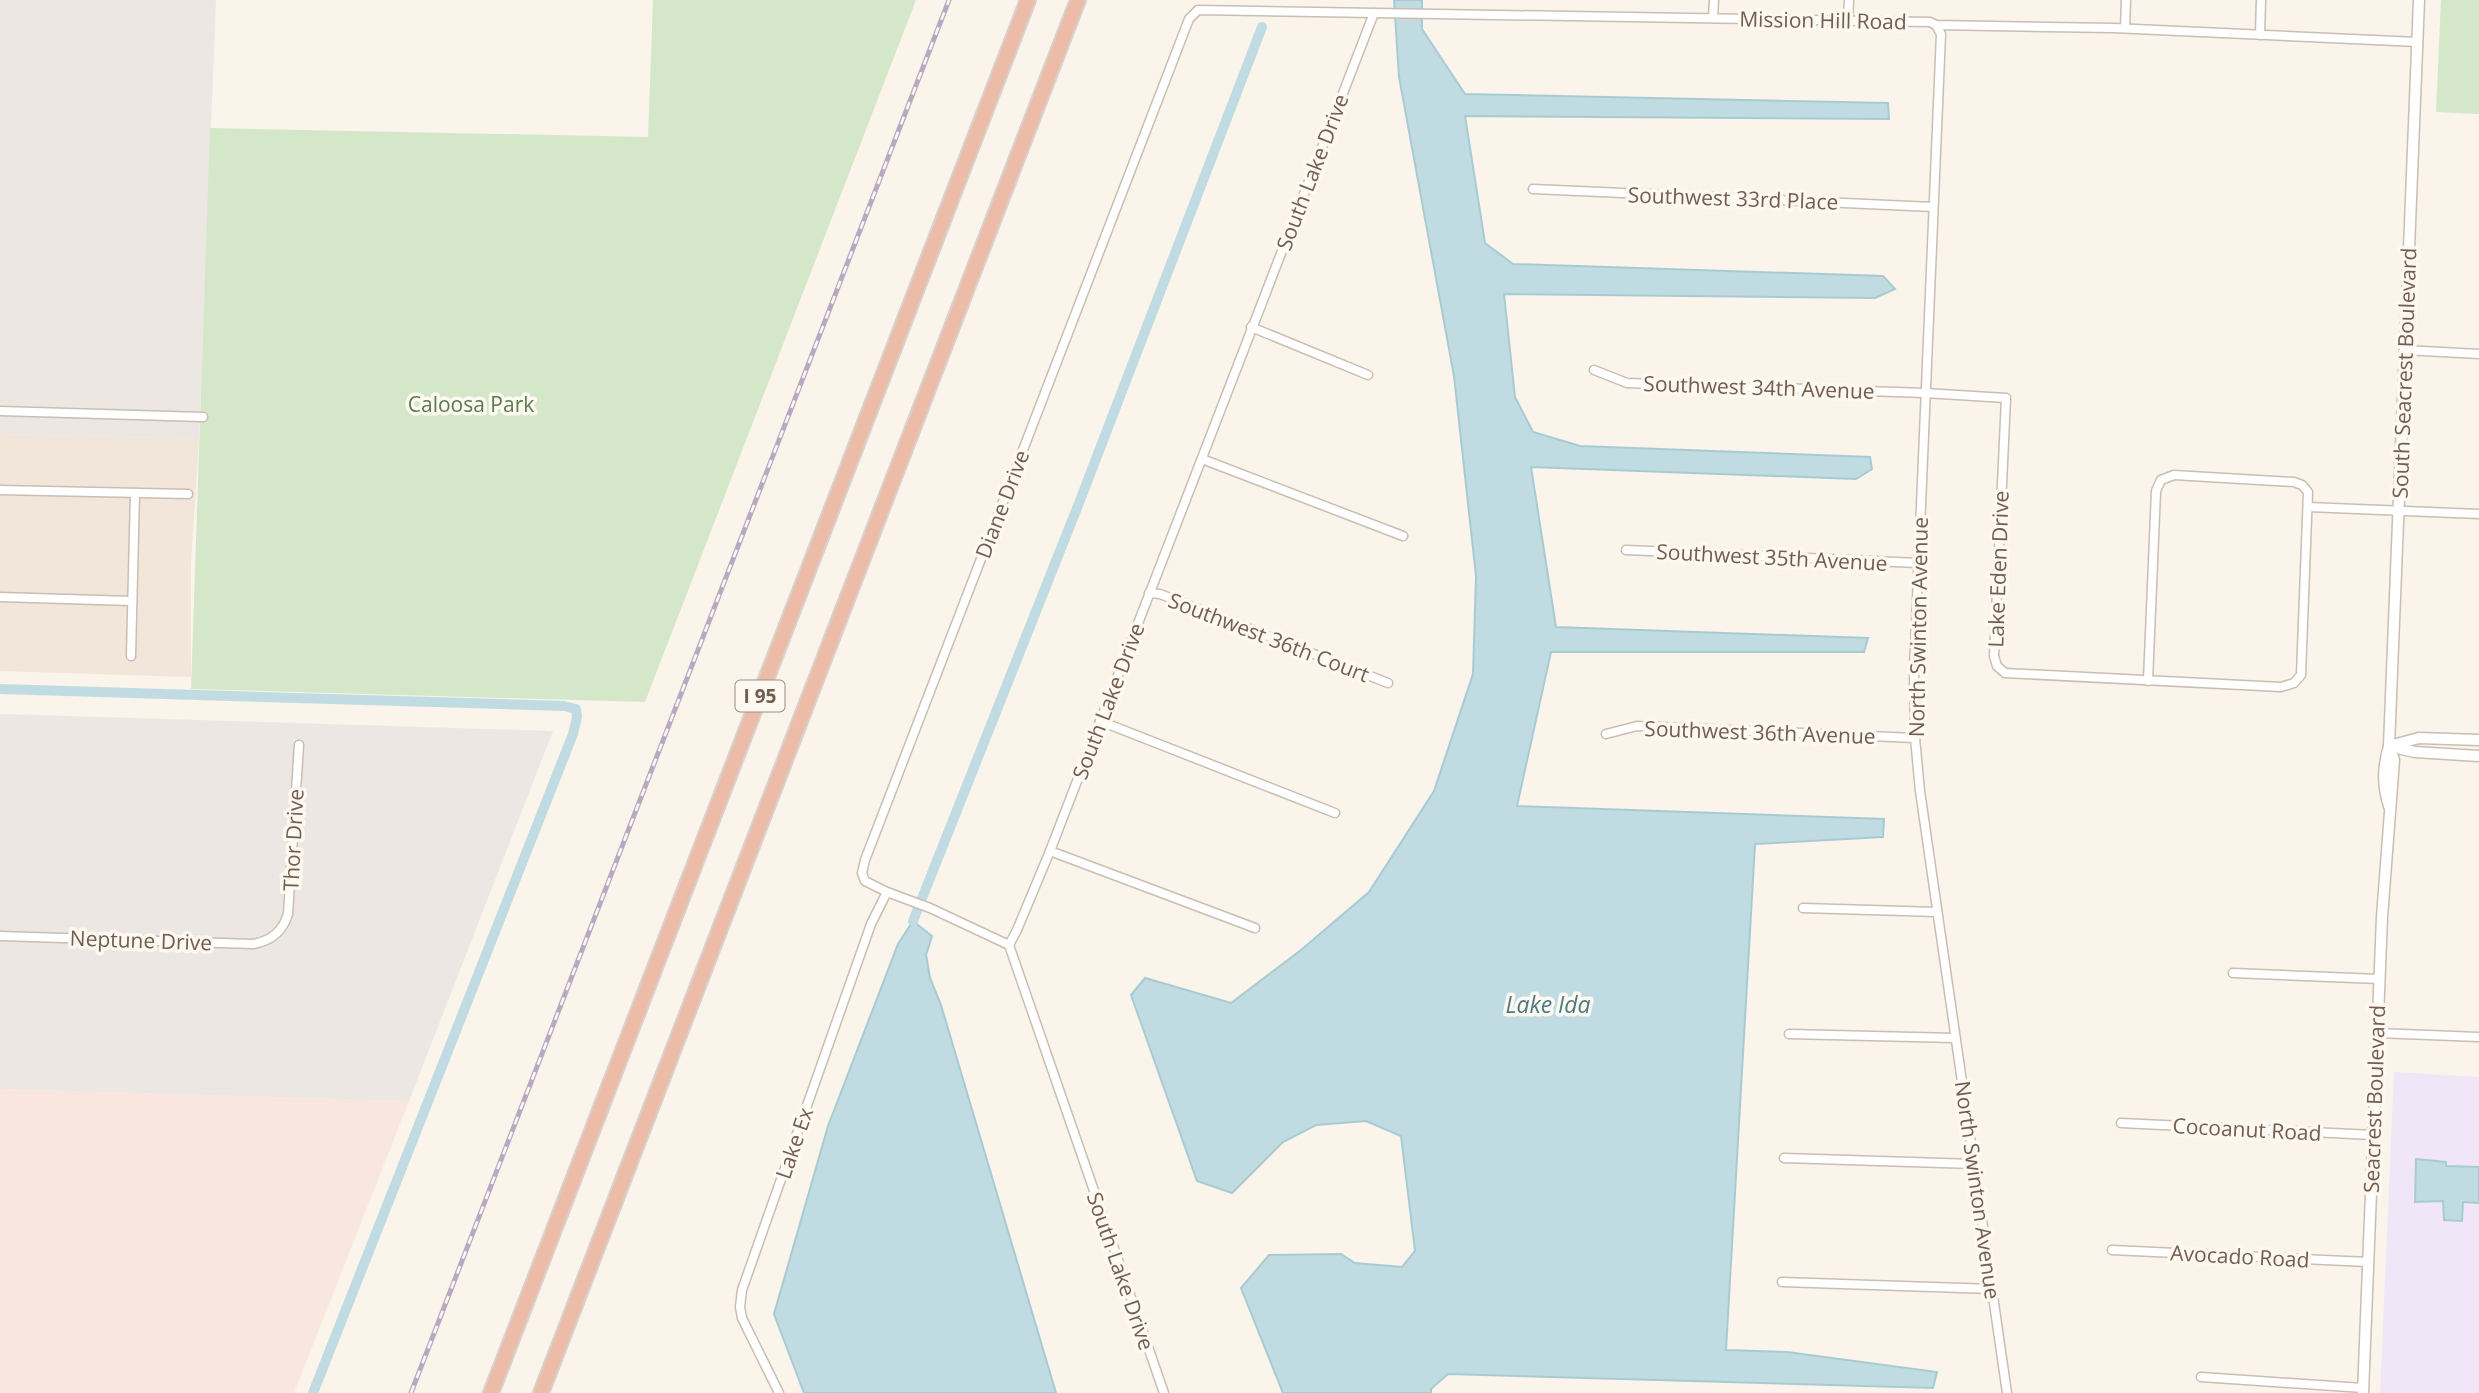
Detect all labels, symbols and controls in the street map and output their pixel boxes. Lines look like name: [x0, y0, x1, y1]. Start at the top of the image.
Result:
street label: Mission Hill Road: [1739, 5, 1907, 35]
street label: South Lake Drive: [1269, 90, 1355, 254]
street label: Southwest 33rd Place: [1627, 180, 1839, 216]
street label: South Seacrest Boulevard: [2386, 247, 2422, 499]
street label: Southwest 34th Avenue: [1643, 369, 1875, 405]
park label: Caloosa Park: [408, 390, 534, 418]
street label: Diane Drive: [969, 446, 1035, 562]
street label: Lake Eden Drive: [1981, 490, 2015, 648]
street label: North Swinton Avenue: [1902, 517, 1934, 737]
street label: Southwest 35th Avenue: [1656, 537, 1888, 577]
street label: Southwest 36th Court: [1165, 586, 1373, 688]
street label: South Lake Drive: [1065, 619, 1151, 783]
road number: I 95: [736, 680, 784, 712]
street label: Southwest 36th Avenue: [1644, 714, 1876, 750]
street label: Thor Drive: [276, 788, 310, 892]
street label: Neptune Drive: [69, 924, 213, 956]
water label: Lake Ida: [1505, 988, 1591, 1020]
street label: Seacrest Boulevard: [2357, 1005, 2391, 1193]
street label: North Swinton Avenue: [1949, 1079, 2007, 1301]
street label: Lake Ex: [769, 1104, 819, 1182]
street label: Cocoanut Road: [2172, 1111, 2322, 1147]
street label: South Lake Drive: [1081, 1188, 1161, 1354]
street label: Avocado Road: [2170, 1238, 2310, 1274]

